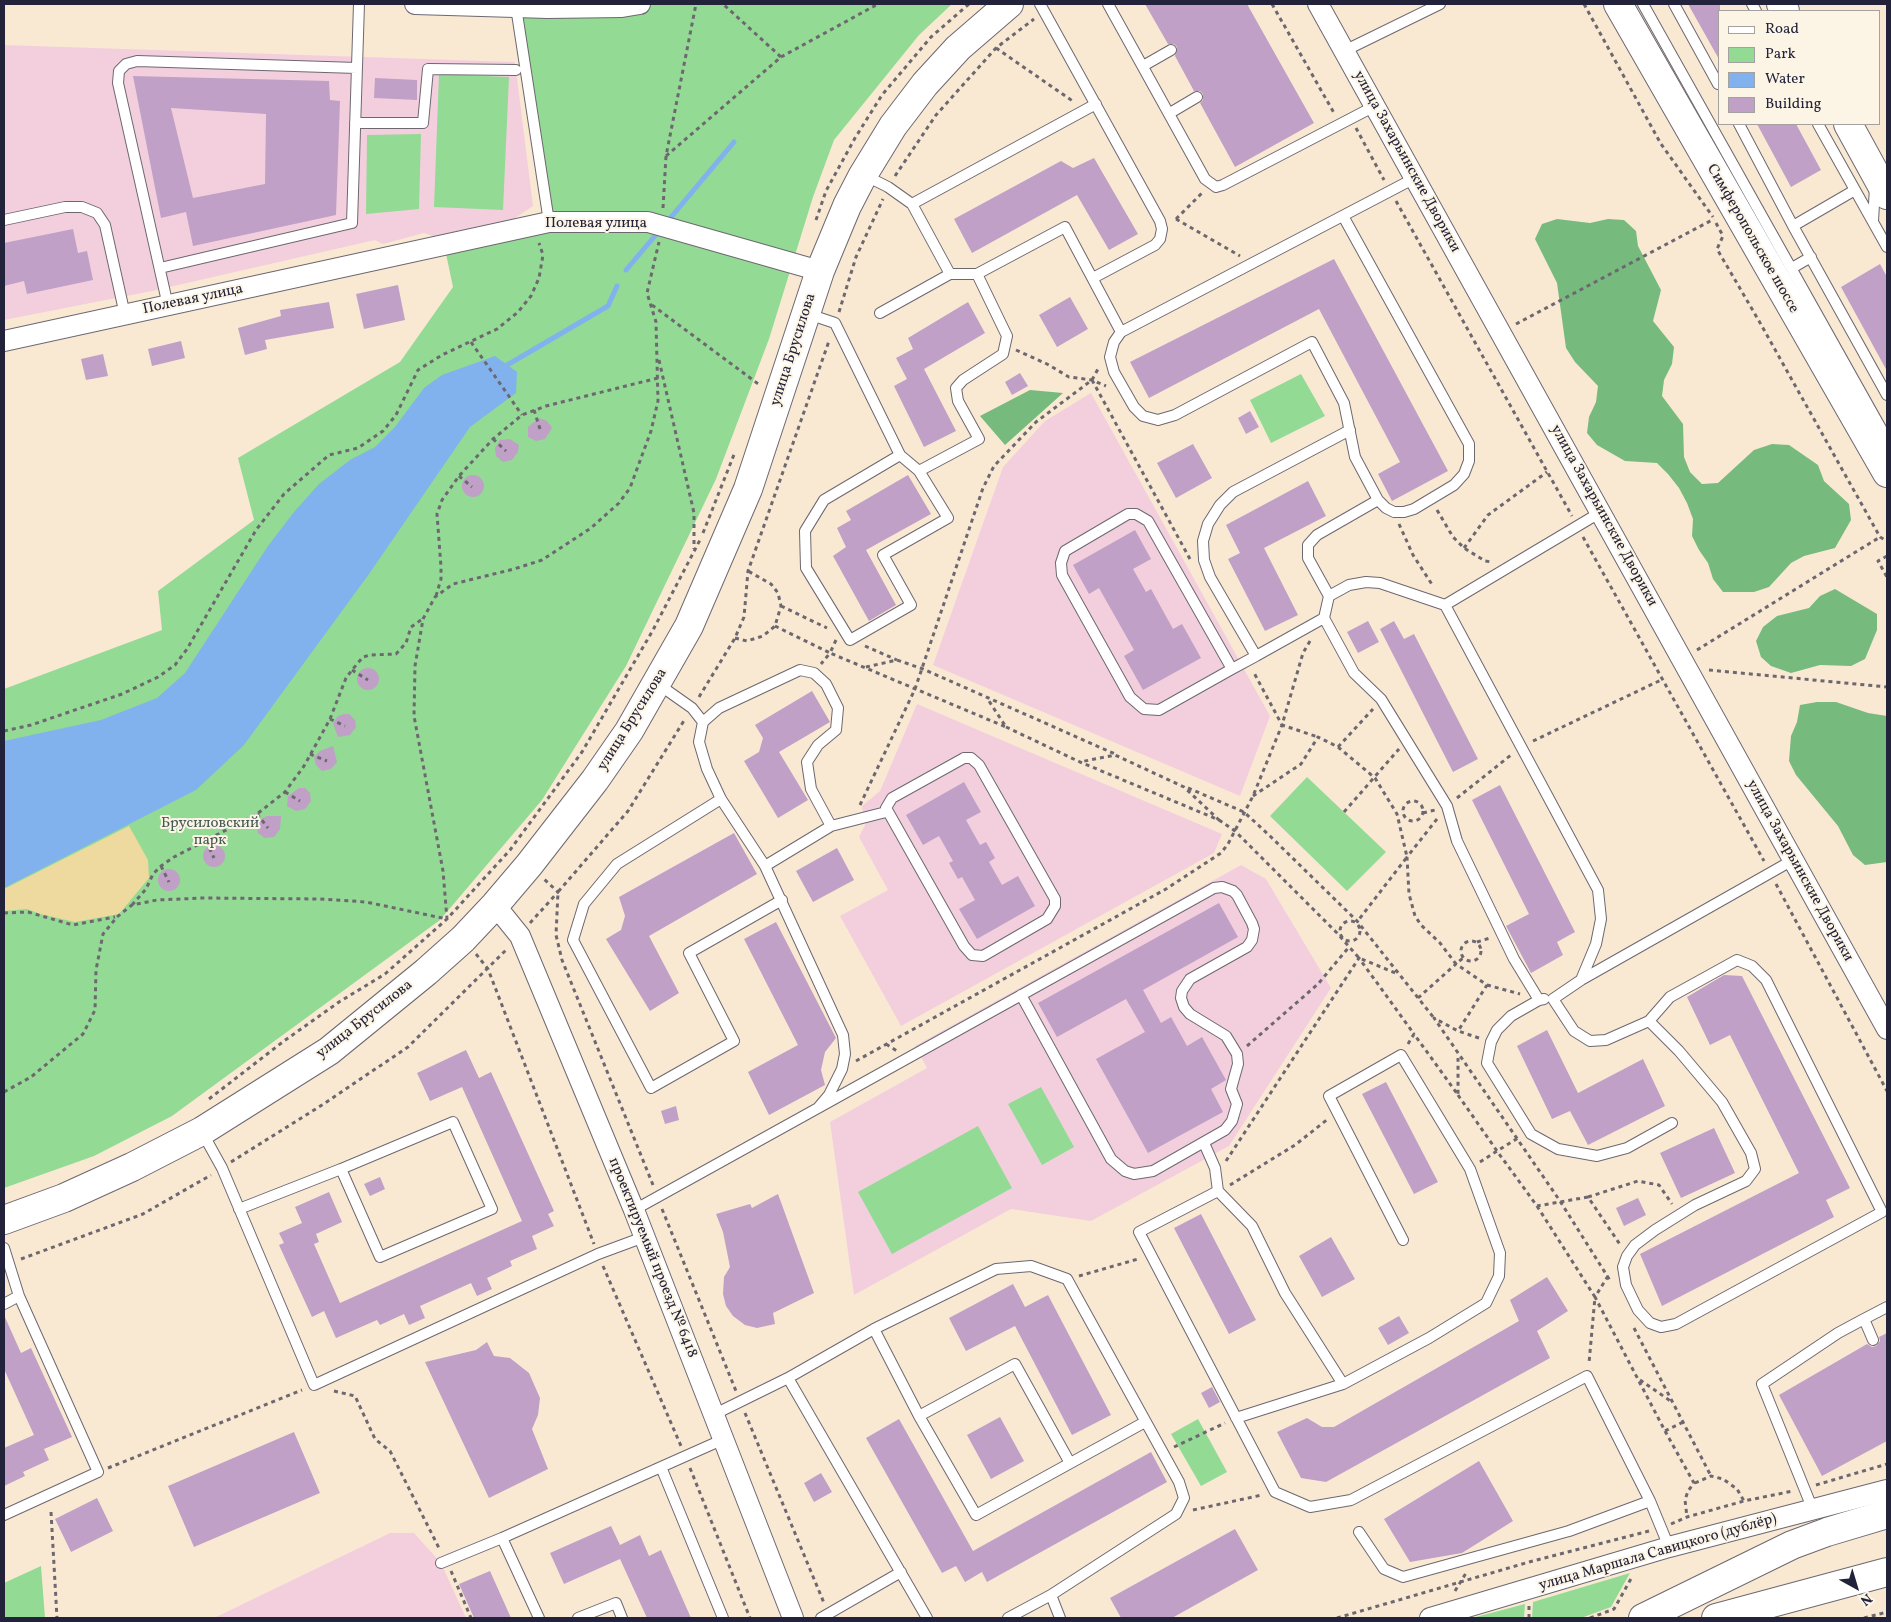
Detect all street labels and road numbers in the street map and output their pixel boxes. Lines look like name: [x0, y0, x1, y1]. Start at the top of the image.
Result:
street label: улица Захарьинские Дворики: [1348, 68, 1464, 256]
street label: Симферопольское шоссе: [1702, 161, 1802, 317]
street label: Полевая улица: [545, 215, 647, 233]
street label: Полевая улица: [141, 281, 245, 319]
street label: улица Брусилова: [767, 291, 821, 409]
street label: улица Захарьинские Дворики: [1545, 422, 1661, 610]
street label: улица Брусилова: [594, 665, 672, 775]
street label: улица Захарьинские Дворики: [1741, 777, 1857, 965]
street label: улица Брусилова: [313, 977, 417, 1063]
street label: проектируемый проезд № 6418: [604, 1155, 700, 1361]
street label: улица Маршала Савицкого (дублёр): [1537, 1510, 1779, 1596]

